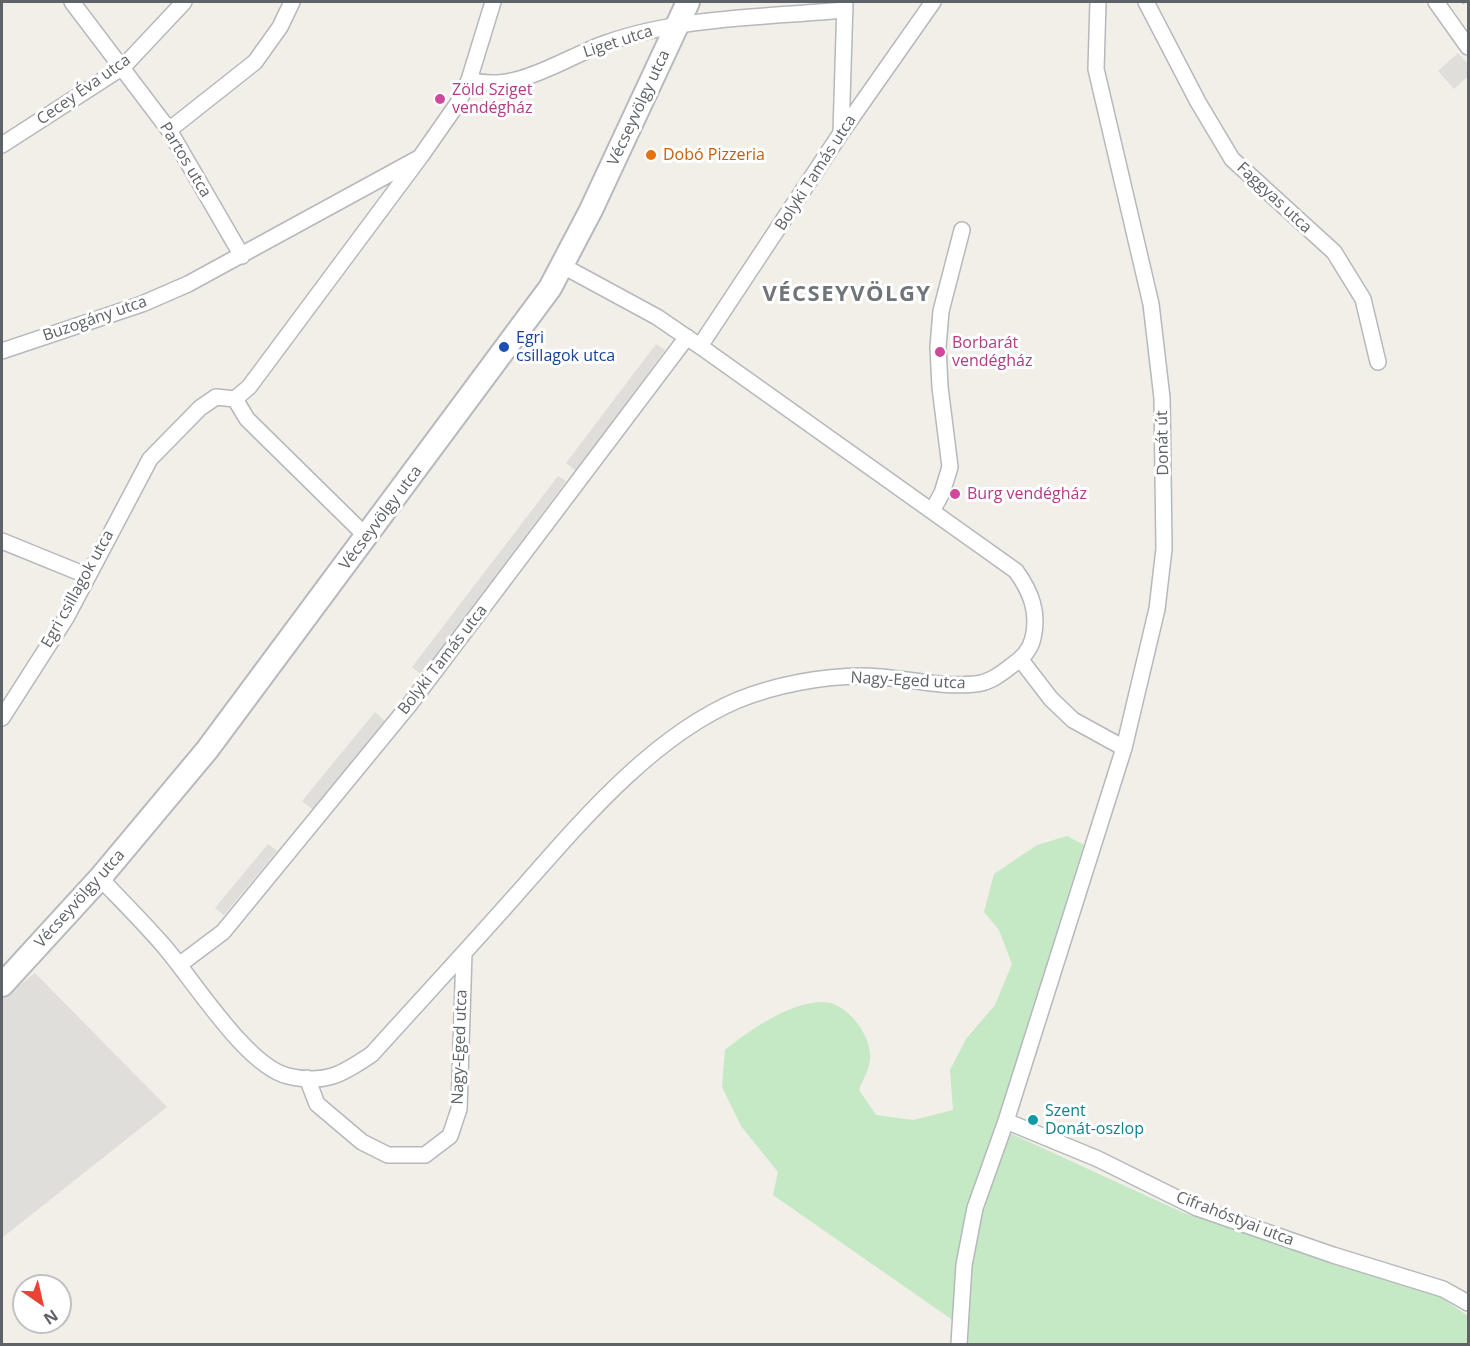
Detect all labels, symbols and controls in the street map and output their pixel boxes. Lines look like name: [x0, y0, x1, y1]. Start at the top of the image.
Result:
street label: Liget utca: [581, 22, 655, 62]
street label: Vécseyvölgy utca: [604, 47, 674, 169]
street label: Cecey Éva utca: [33, 51, 135, 129]
place label: Zöld Sziget vendégház: [452, 80, 532, 118]
marker: Zöld Sziget vendégház: [433, 92, 447, 106]
street label: Bolyki Tamás utca: [771, 112, 861, 234]
street label: Partos utca: [155, 119, 215, 201]
place label: Dobó Pizzeria: [663, 145, 765, 165]
marker: Dobó Pizzeria: [644, 148, 658, 162]
street label: Faggyas utca: [1233, 158, 1315, 238]
district label: VÉCSEYVÖLGY: [762, 282, 932, 308]
street label: Buzogány utca: [40, 292, 150, 346]
place label: Egri csillagok utca: [516, 328, 615, 366]
place label: Borbarát vendégház: [952, 333, 1032, 371]
marker: Egri csillagok utca: [497, 340, 511, 354]
marker: Borbarát vendégház: [933, 345, 947, 359]
street label: Donát út: [1153, 410, 1173, 476]
street label: Vécseyvölgy utca: [336, 462, 426, 574]
place label: Burg vendégház: [967, 484, 1087, 504]
marker: Burg vendégház: [948, 487, 962, 501]
street label: Egri csillagok utca: [38, 527, 118, 651]
street label: Bolyki Tamás utca: [394, 601, 492, 719]
street label: Nagy-Eged utca: [850, 668, 966, 694]
street label: Vécseyvölgy utca: [31, 846, 129, 952]
street label: Nagy-Eged utca: [448, 989, 472, 1105]
place label: Szent Donát-oszlop: [1045, 1101, 1144, 1139]
marker: Szent Donát-oszlop: [1026, 1113, 1040, 1127]
street label: Cifrahóstyai utca: [1173, 1188, 1297, 1250]
north arrow: [12, 1274, 72, 1334]
text: N: [39, 1305, 62, 1330]

